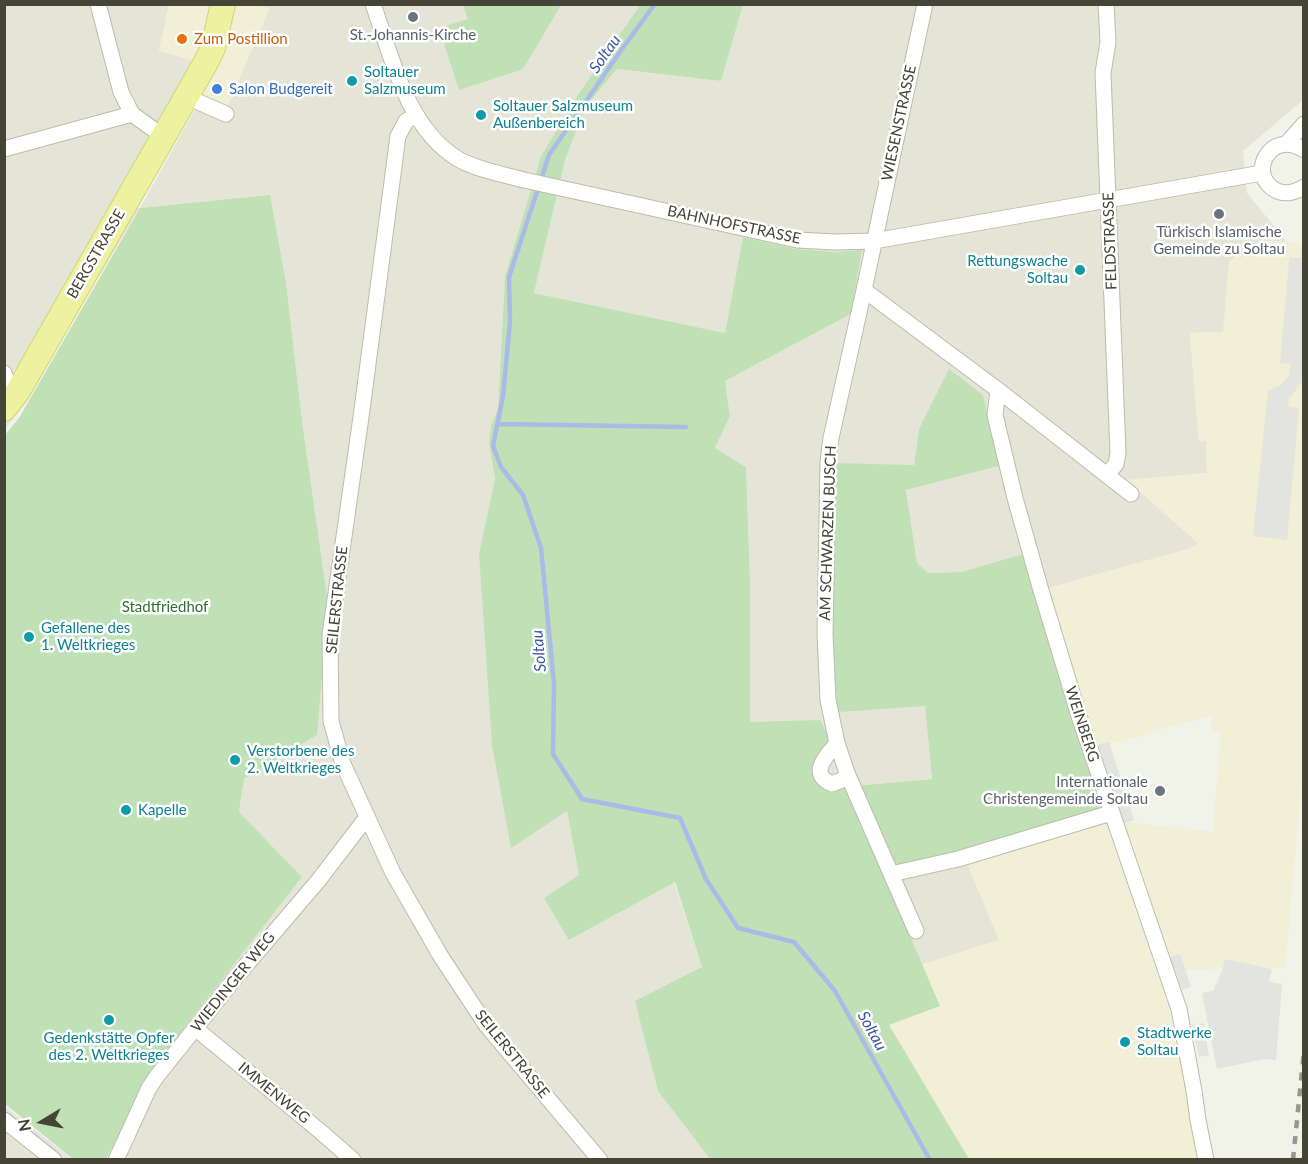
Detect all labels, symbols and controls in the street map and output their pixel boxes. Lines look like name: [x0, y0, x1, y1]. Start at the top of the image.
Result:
marker: St.-Johannis-Kirche: [406, 10, 420, 24]
place label: St.-Johannis-Kirche: [350, 26, 476, 44]
place label: Zum Postillion: [194, 30, 288, 48]
water label: Soltau: [585, 31, 625, 77]
marker: Zum Postillion: [175, 32, 189, 46]
place label: Soltauer Salzmuseum: [364, 63, 446, 98]
street label: WIESENSTRASSE: [878, 63, 920, 183]
marker: Soltauer Salzmuseum: [345, 74, 359, 88]
place label: Salon Budgereit: [229, 80, 333, 98]
marker: Salon Budgereit: [210, 82, 224, 96]
place label: Soltauer Salzmuseum Außenbereich: [493, 97, 633, 132]
marker: Soltauer Salzmuseum Außenbereich: [474, 108, 488, 122]
street label: FELDSTRASSE: [1099, 192, 1121, 290]
street label: BAHNHOFSTRASSE: [666, 202, 802, 248]
street label: BERGSTRASSE: [63, 206, 129, 302]
marker: Türkisch Islamische Gemeinde zu Soltau: [1212, 207, 1226, 221]
place label: Türkisch Islamische Gemeinde zu Soltau: [1153, 223, 1285, 258]
place label: Rettungswache Soltau: [967, 252, 1068, 287]
marker: Rettungswache Soltau: [1073, 263, 1087, 277]
street label: AM SCHWARZEN BUSCH: [816, 445, 840, 621]
street label: SEILERSTRASSE: [322, 545, 352, 655]
park label: Stadtfriedhof: [122, 598, 208, 616]
place label: Gefallene des 1. Weltkrieges: [41, 619, 135, 654]
water label: Soltau: [528, 629, 550, 673]
marker: Gefallene des 1. Weltkrieges: [22, 630, 36, 644]
street label: WEINBERG: [1061, 684, 1103, 764]
place label: Verstorbene des 2. Weltkrieges: [247, 742, 354, 777]
marker: Verstorbene des 2. Weltkrieges: [228, 753, 242, 767]
place label: Internationale Christengemeinde Soltau: [983, 773, 1148, 808]
marker: Internationale Christengemeinde Soltau: [1153, 784, 1167, 798]
place label: Kapelle: [138, 801, 187, 819]
marker: Kapelle: [119, 803, 133, 817]
street label: WIEDINGER WEG: [187, 928, 279, 1036]
street label: SEILERSTRASSE: [471, 1006, 553, 1102]
water label: Soltau: [853, 1008, 891, 1054]
marker: Gedenkstätte Opfer des 2. Weltkrieges: [102, 1013, 116, 1027]
place label: Stadtwerke Soltau: [1137, 1024, 1212, 1059]
place label: Gedenkstätte Opfer des 2. Weltkrieges: [44, 1029, 174, 1064]
marker: Stadtwerke Soltau: [1118, 1035, 1132, 1049]
street label: IMMENWEG: [234, 1059, 314, 1127]
north arrow: [12, 1092, 72, 1152]
text: N: [13, 1118, 34, 1133]

